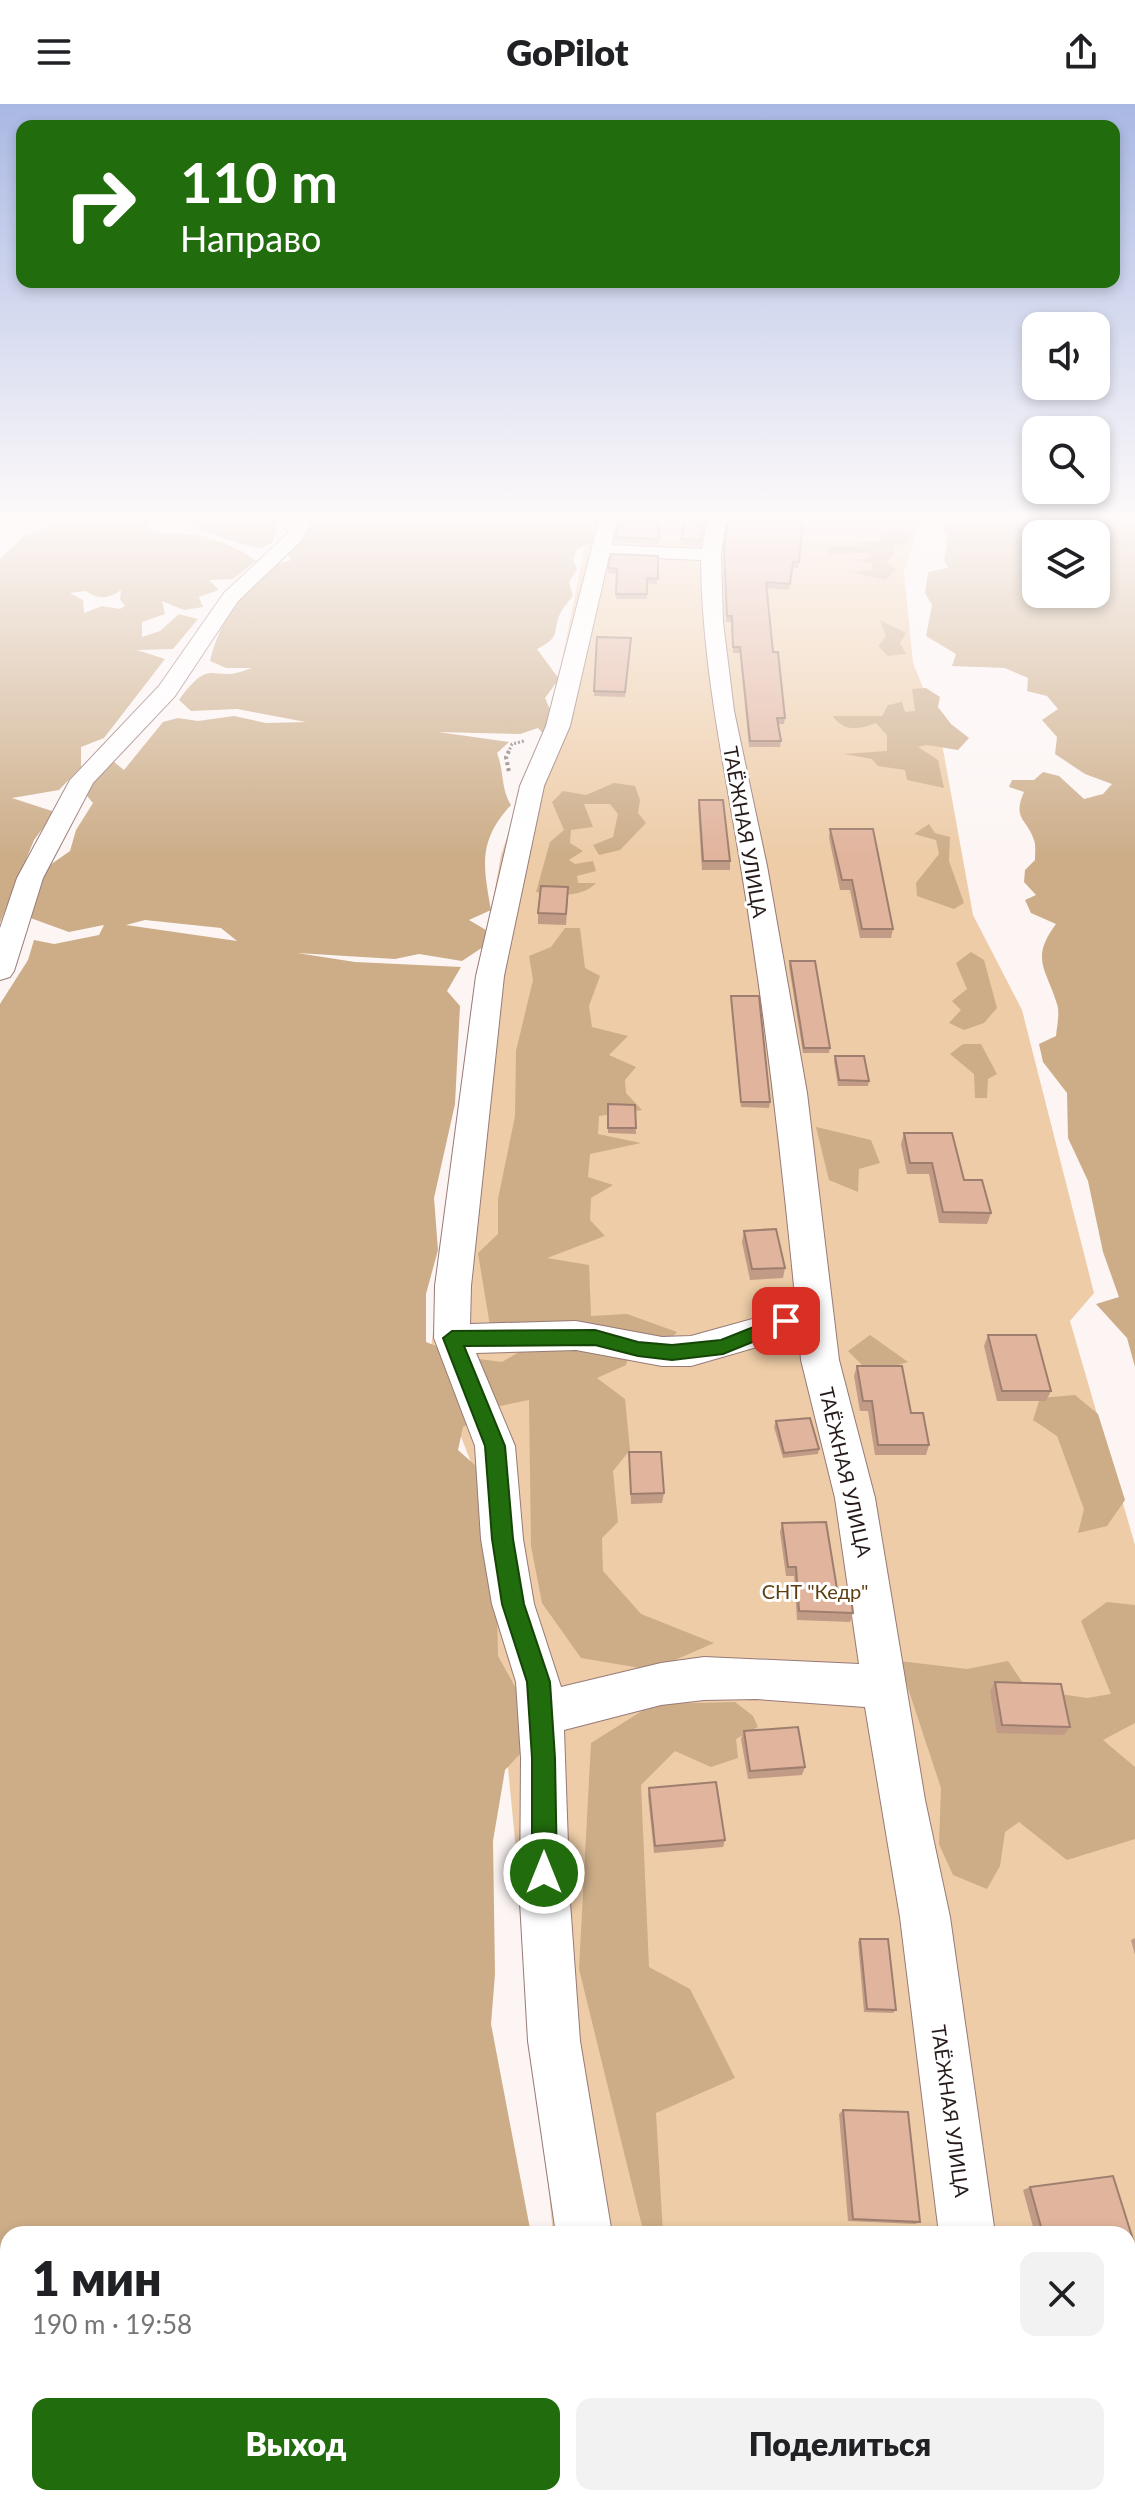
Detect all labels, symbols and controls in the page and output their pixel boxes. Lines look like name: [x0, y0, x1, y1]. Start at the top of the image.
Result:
icon: menu: [32, 30, 76, 74]
text: GoPilot: [506, 30, 629, 74]
icon: share: [1059, 30, 1103, 74]
text: 110 m: [180, 148, 338, 215]
icon: right: [48, 152, 152, 256]
text: Направо: [180, 216, 321, 260]
map controls: [1022, 312, 1110, 608]
button: sound: [1022, 312, 1110, 400]
button: search: [1022, 416, 1110, 504]
button: layers: [1022, 520, 1110, 608]
street label: ТАЁЖНАЯ УЛИЦА: [719, 744, 773, 920]
pin: [752, 1287, 820, 1355]
icon: arrive: [764, 1299, 808, 1343]
street label: ТАЁЖНАЯ УЛИЦА: [815, 1385, 877, 1560]
park label: СНТ "Кедр": [762, 1579, 868, 1603]
position arrow: [502, 1831, 586, 1915]
street label: ТАЁЖНАЯ УЛИЦА: [927, 2023, 975, 2199]
text: 1 мин: [32, 2249, 162, 2306]
button: close: [1020, 2252, 1104, 2336]
text: 190 m · 19:58: [32, 2308, 192, 2340]
button: Выход: [32, 2398, 560, 2490]
button: Поделиться: [576, 2398, 1104, 2490]

